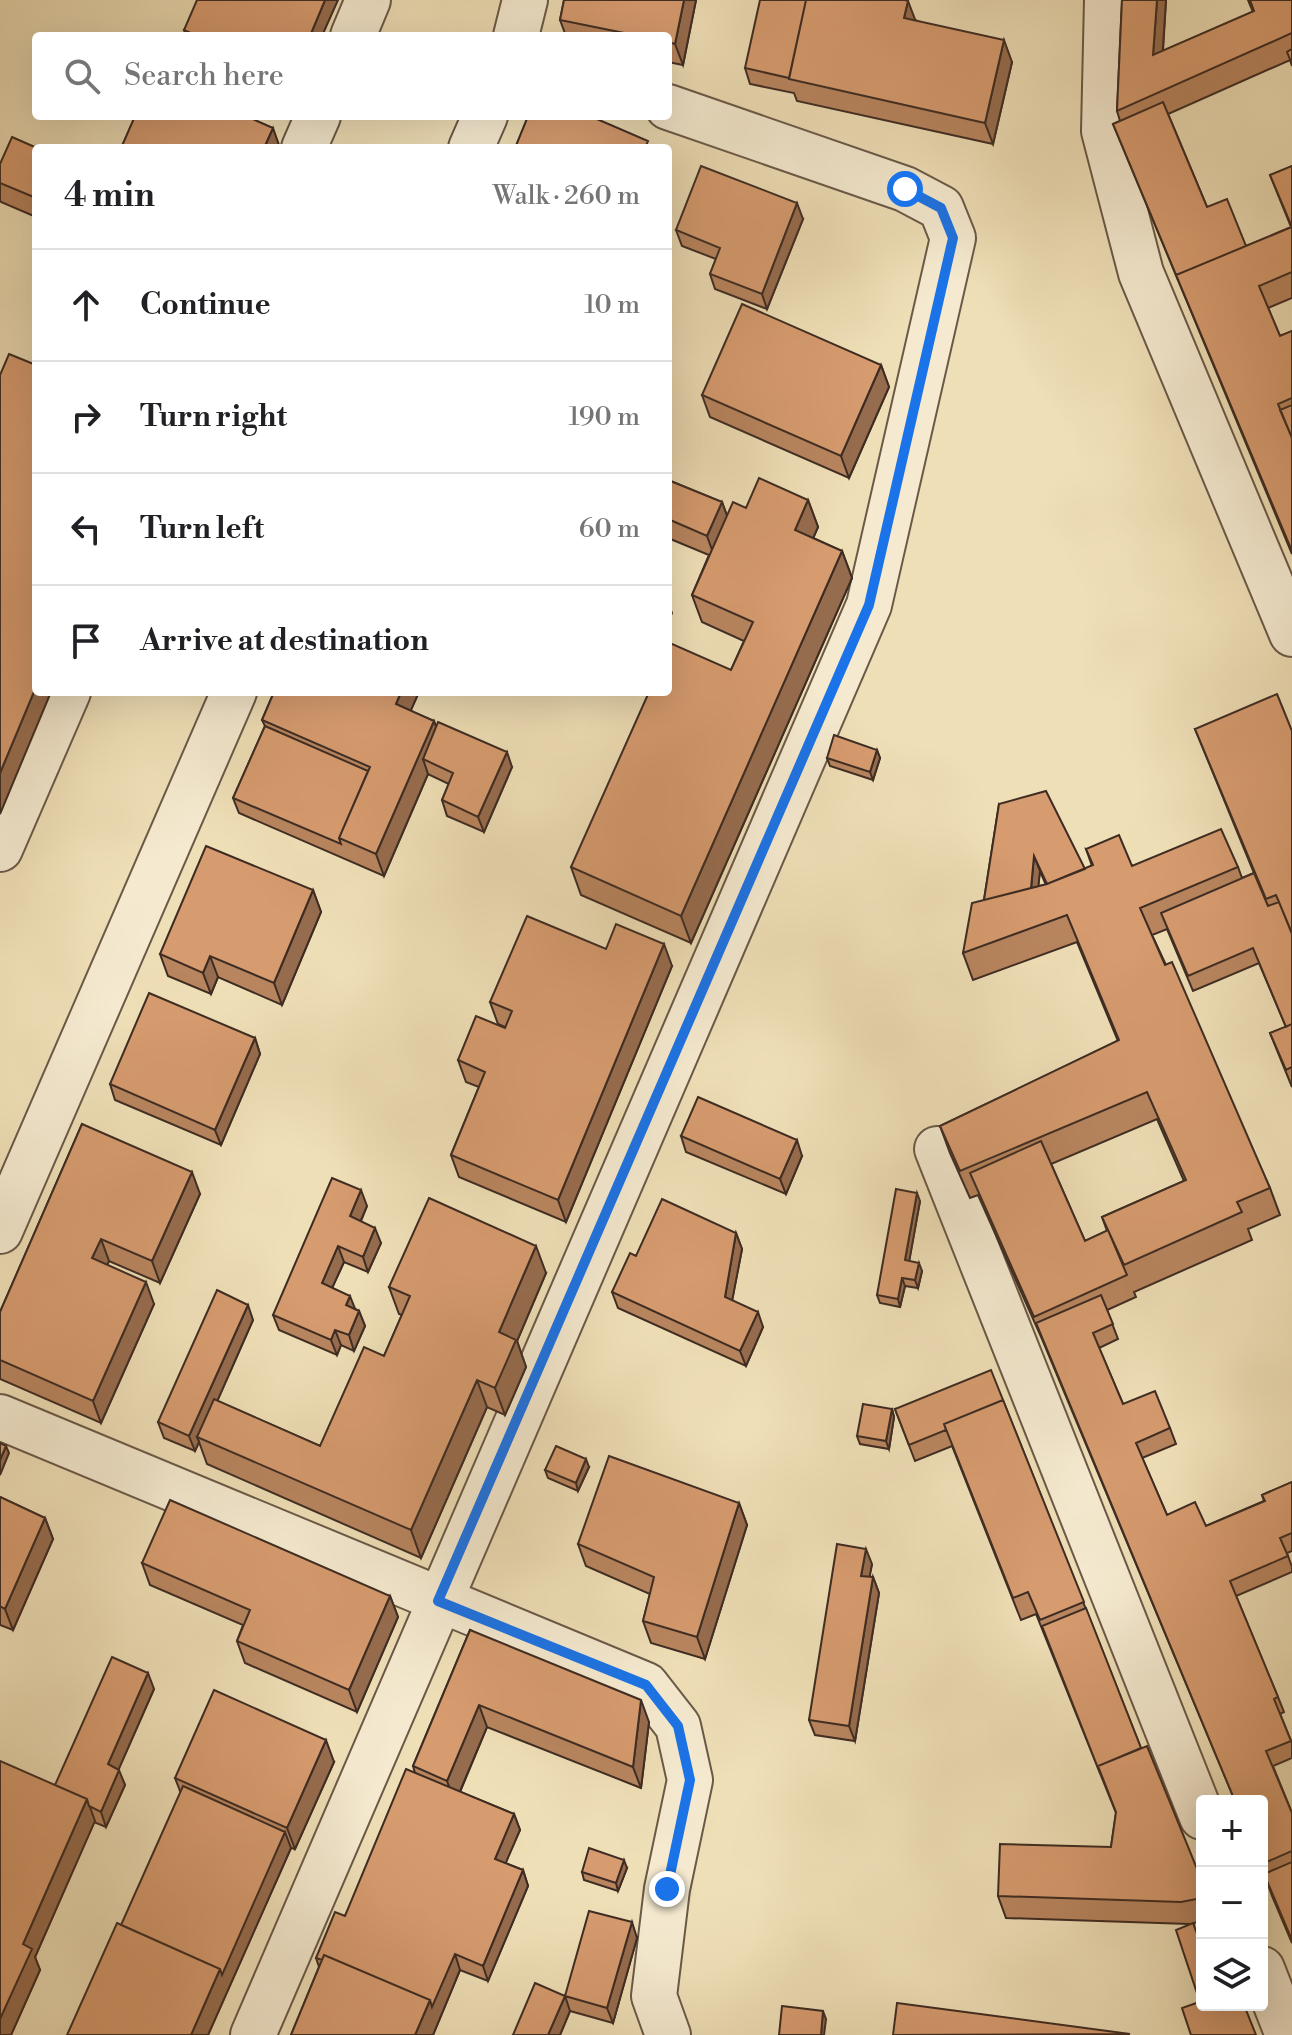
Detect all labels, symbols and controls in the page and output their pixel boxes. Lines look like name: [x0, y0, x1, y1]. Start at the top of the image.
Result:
search box: [32, 32, 672, 120]
icon: search: [60, 54, 104, 98]
text: Search here: [124, 57, 284, 95]
route start: [887, 171, 923, 207]
text: 4 min: [64, 175, 155, 217]
text: Walk · 260 m: [493, 180, 640, 212]
icon: ahead: [64, 283, 108, 327]
text: Continue: [140, 286, 271, 324]
text: 10 m: [584, 289, 640, 321]
icon: right: [64, 395, 108, 439]
text: Turn right: [140, 398, 287, 436]
text: 190 m: [569, 401, 640, 433]
icon: left: [64, 507, 108, 551]
text: Turn left: [140, 510, 264, 548]
text: 60 m: [579, 513, 640, 545]
icon: arrive: [64, 619, 108, 663]
text: Arrive at destination: [140, 622, 429, 660]
map controls: [1196, 1795, 1268, 2011]
button: +: [1196, 1795, 1268, 1867]
button: −: [1196, 1867, 1268, 1939]
route end: [649, 1871, 685, 1907]
button: layers: [1196, 1939, 1268, 2011]

